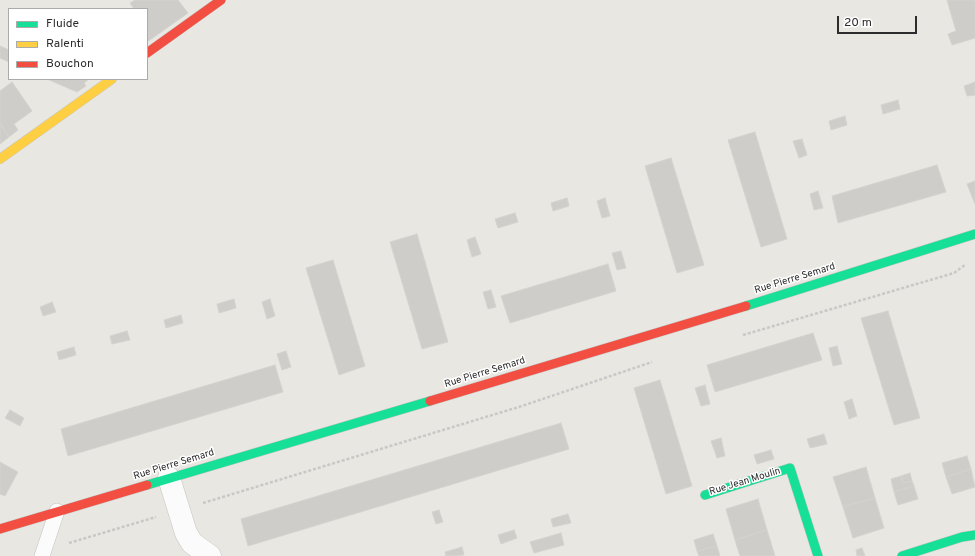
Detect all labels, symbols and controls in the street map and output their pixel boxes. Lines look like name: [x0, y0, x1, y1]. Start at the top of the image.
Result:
legend: [8, 8, 148, 80]
scale bar: [839, 8, 919, 34]
text: 20 m: [844, 15, 872, 31]
text: Fluide: [46, 16, 79, 32]
text: Ralenti: [46, 36, 84, 52]
text: Bouchon: [46, 56, 94, 72]
street label: Rue Pierre Semard: [753, 261, 837, 297]
street label: Rue Pierre Semard: [443, 355, 527, 391]
street label: Rue Pierre Semard: [132, 447, 216, 483]
street label: Rue Jean Moulin: [708, 465, 782, 499]

